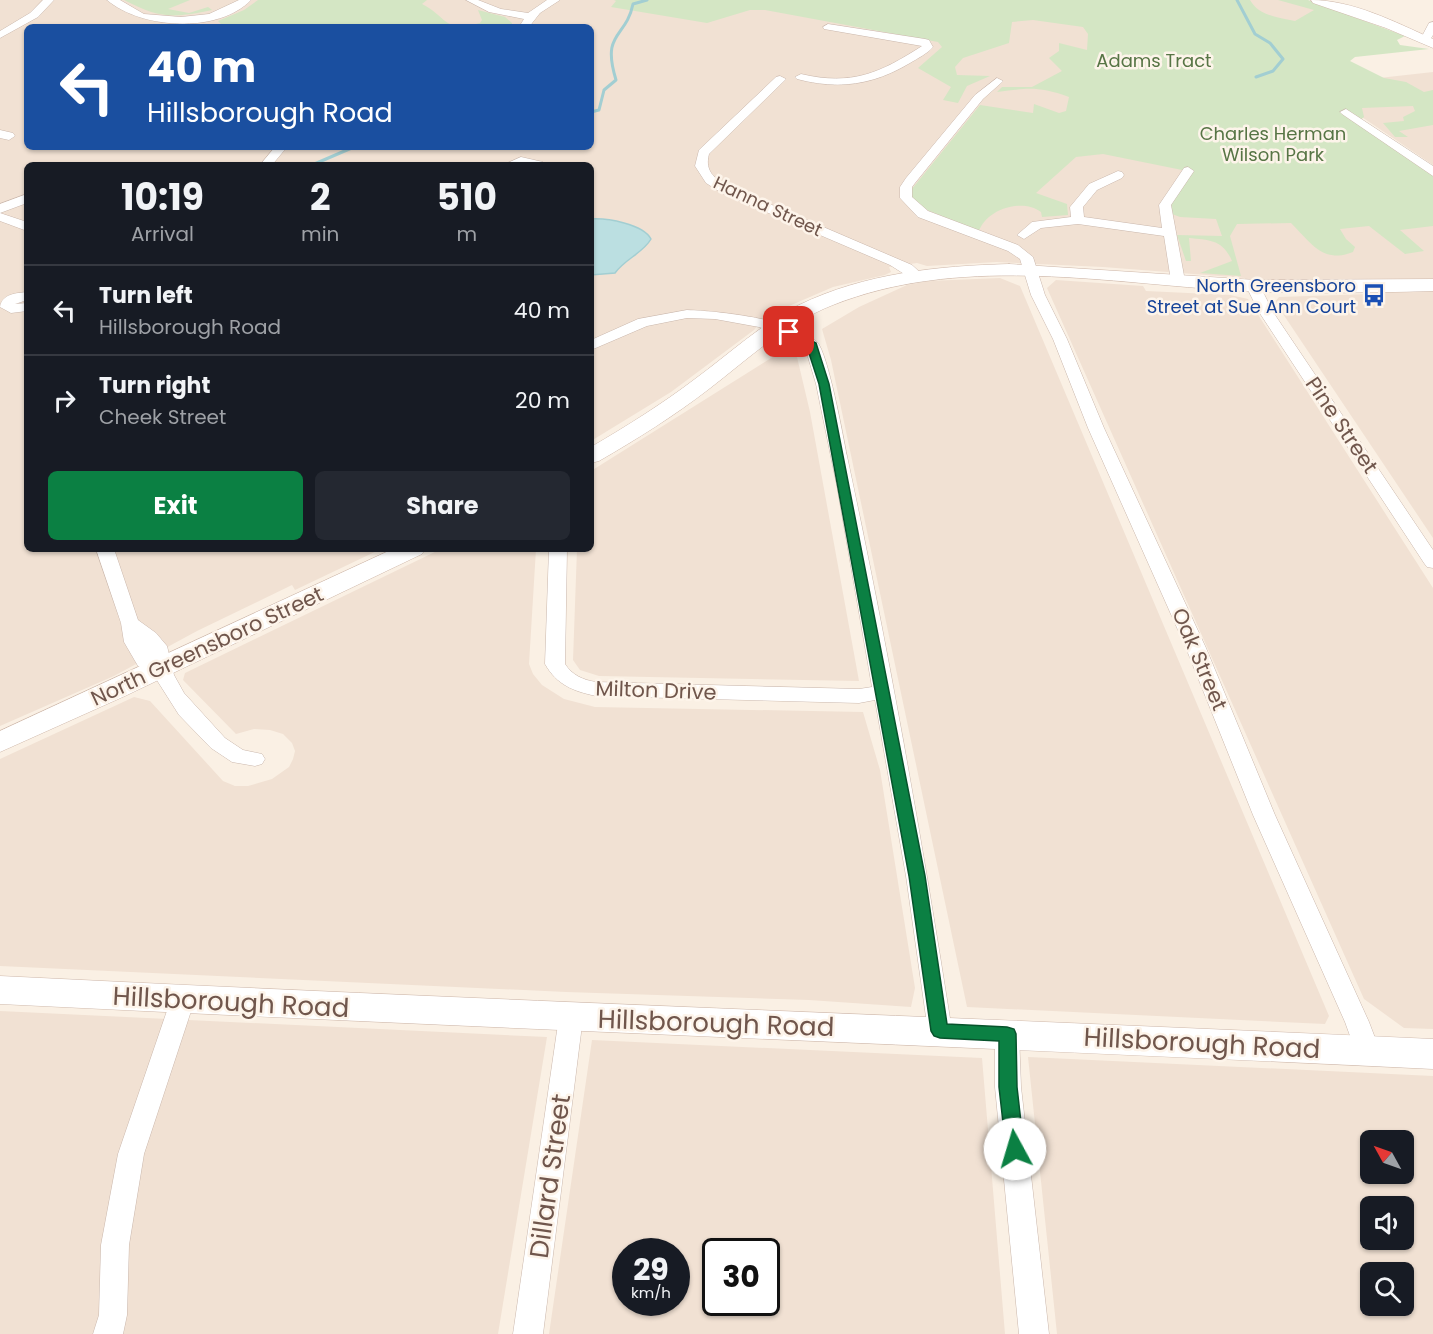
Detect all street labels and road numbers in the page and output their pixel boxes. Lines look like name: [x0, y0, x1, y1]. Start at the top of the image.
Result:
street label: Hanna Street: [710, 170, 826, 242]
street label: Pine Street: [1299, 371, 1385, 479]
street label: North Greensboro Street: [86, 579, 328, 713]
street label: Oak Street: [1165, 603, 1235, 715]
street label: Milton Drive: [595, 673, 717, 707]
street label: Hillsborough Road: [112, 978, 350, 1026]
street label: Hillsborough Road: [597, 1001, 835, 1045]
street label: Hillsborough Road: [1083, 1019, 1321, 1067]
street label: Dillard Street: [521, 1092, 579, 1260]

